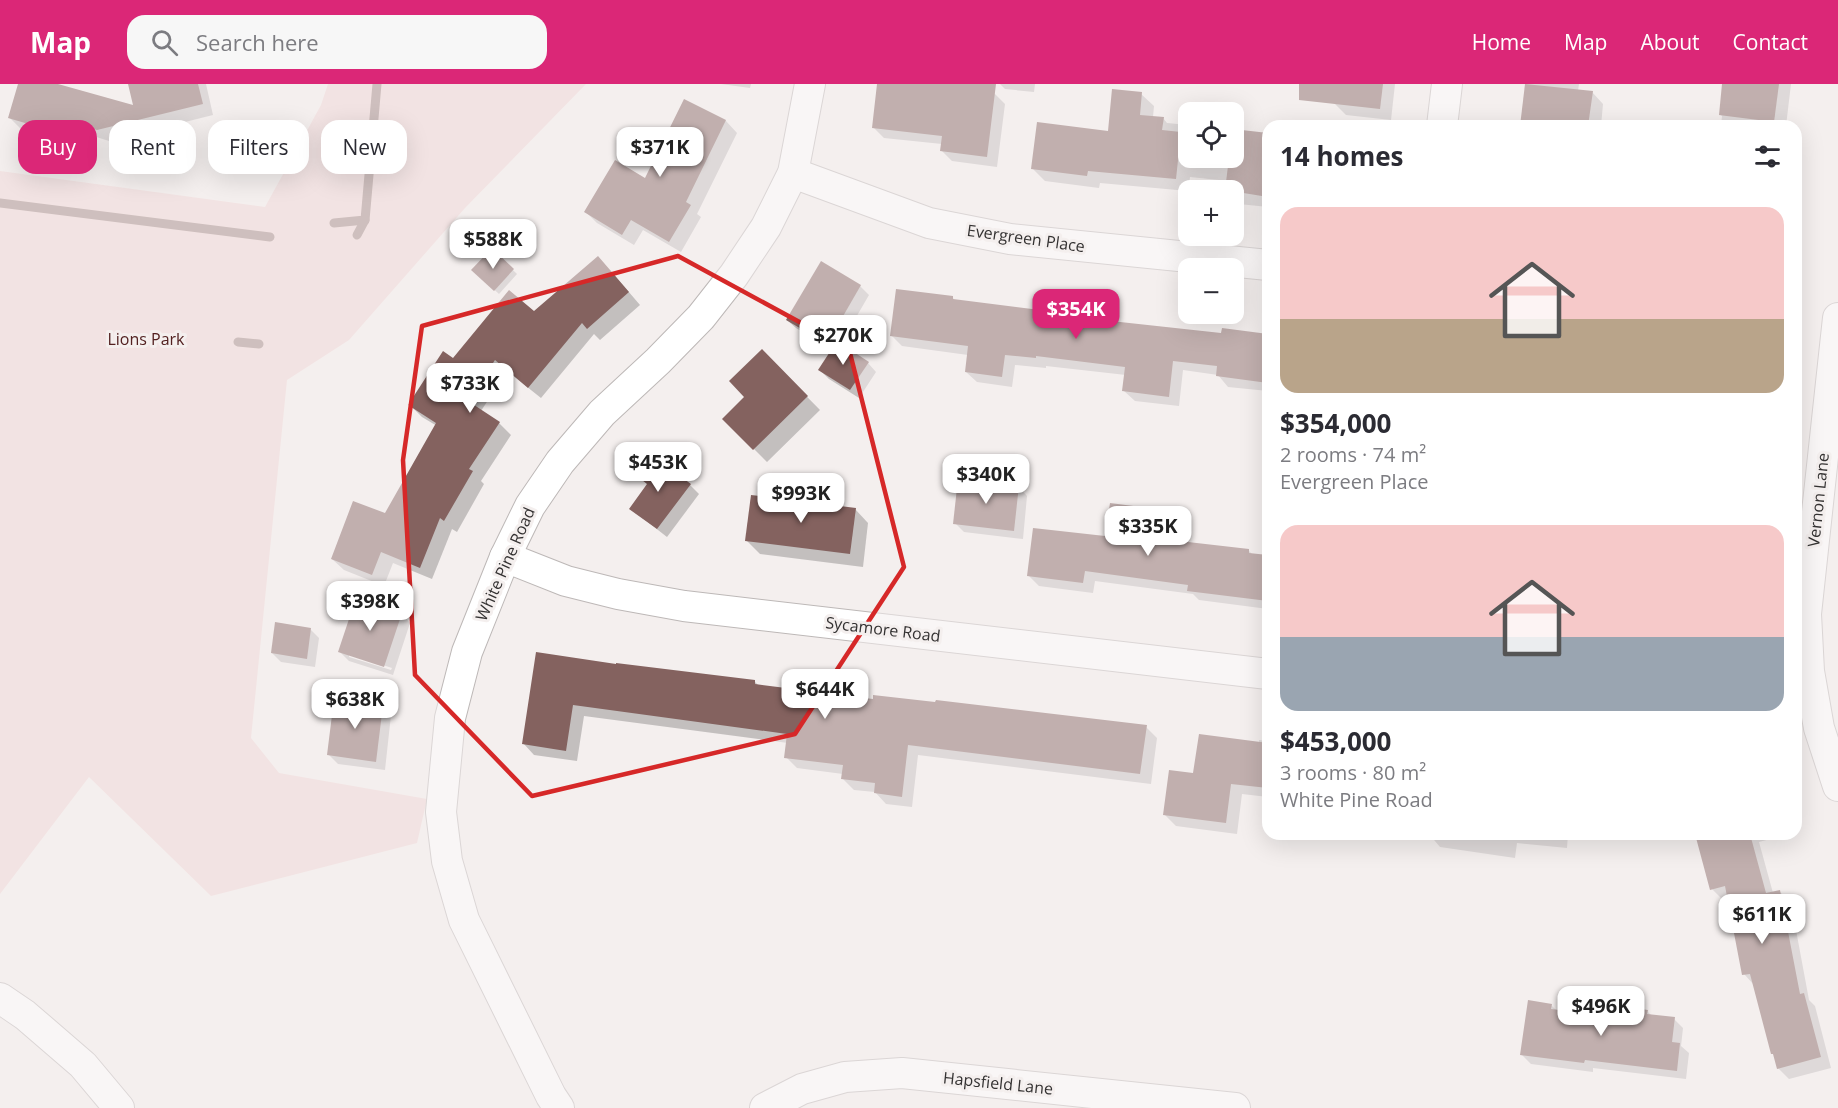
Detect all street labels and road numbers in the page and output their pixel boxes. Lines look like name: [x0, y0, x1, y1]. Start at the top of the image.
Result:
street label: Evergreen Place: [966, 219, 1086, 257]
street label: Vernon Lane: [1802, 452, 1834, 548]
street label: White Pine Road: [470, 504, 540, 624]
street label: Sycamore Road: [824, 611, 942, 647]
street label: Hapsfield Lane: [942, 1066, 1054, 1100]

